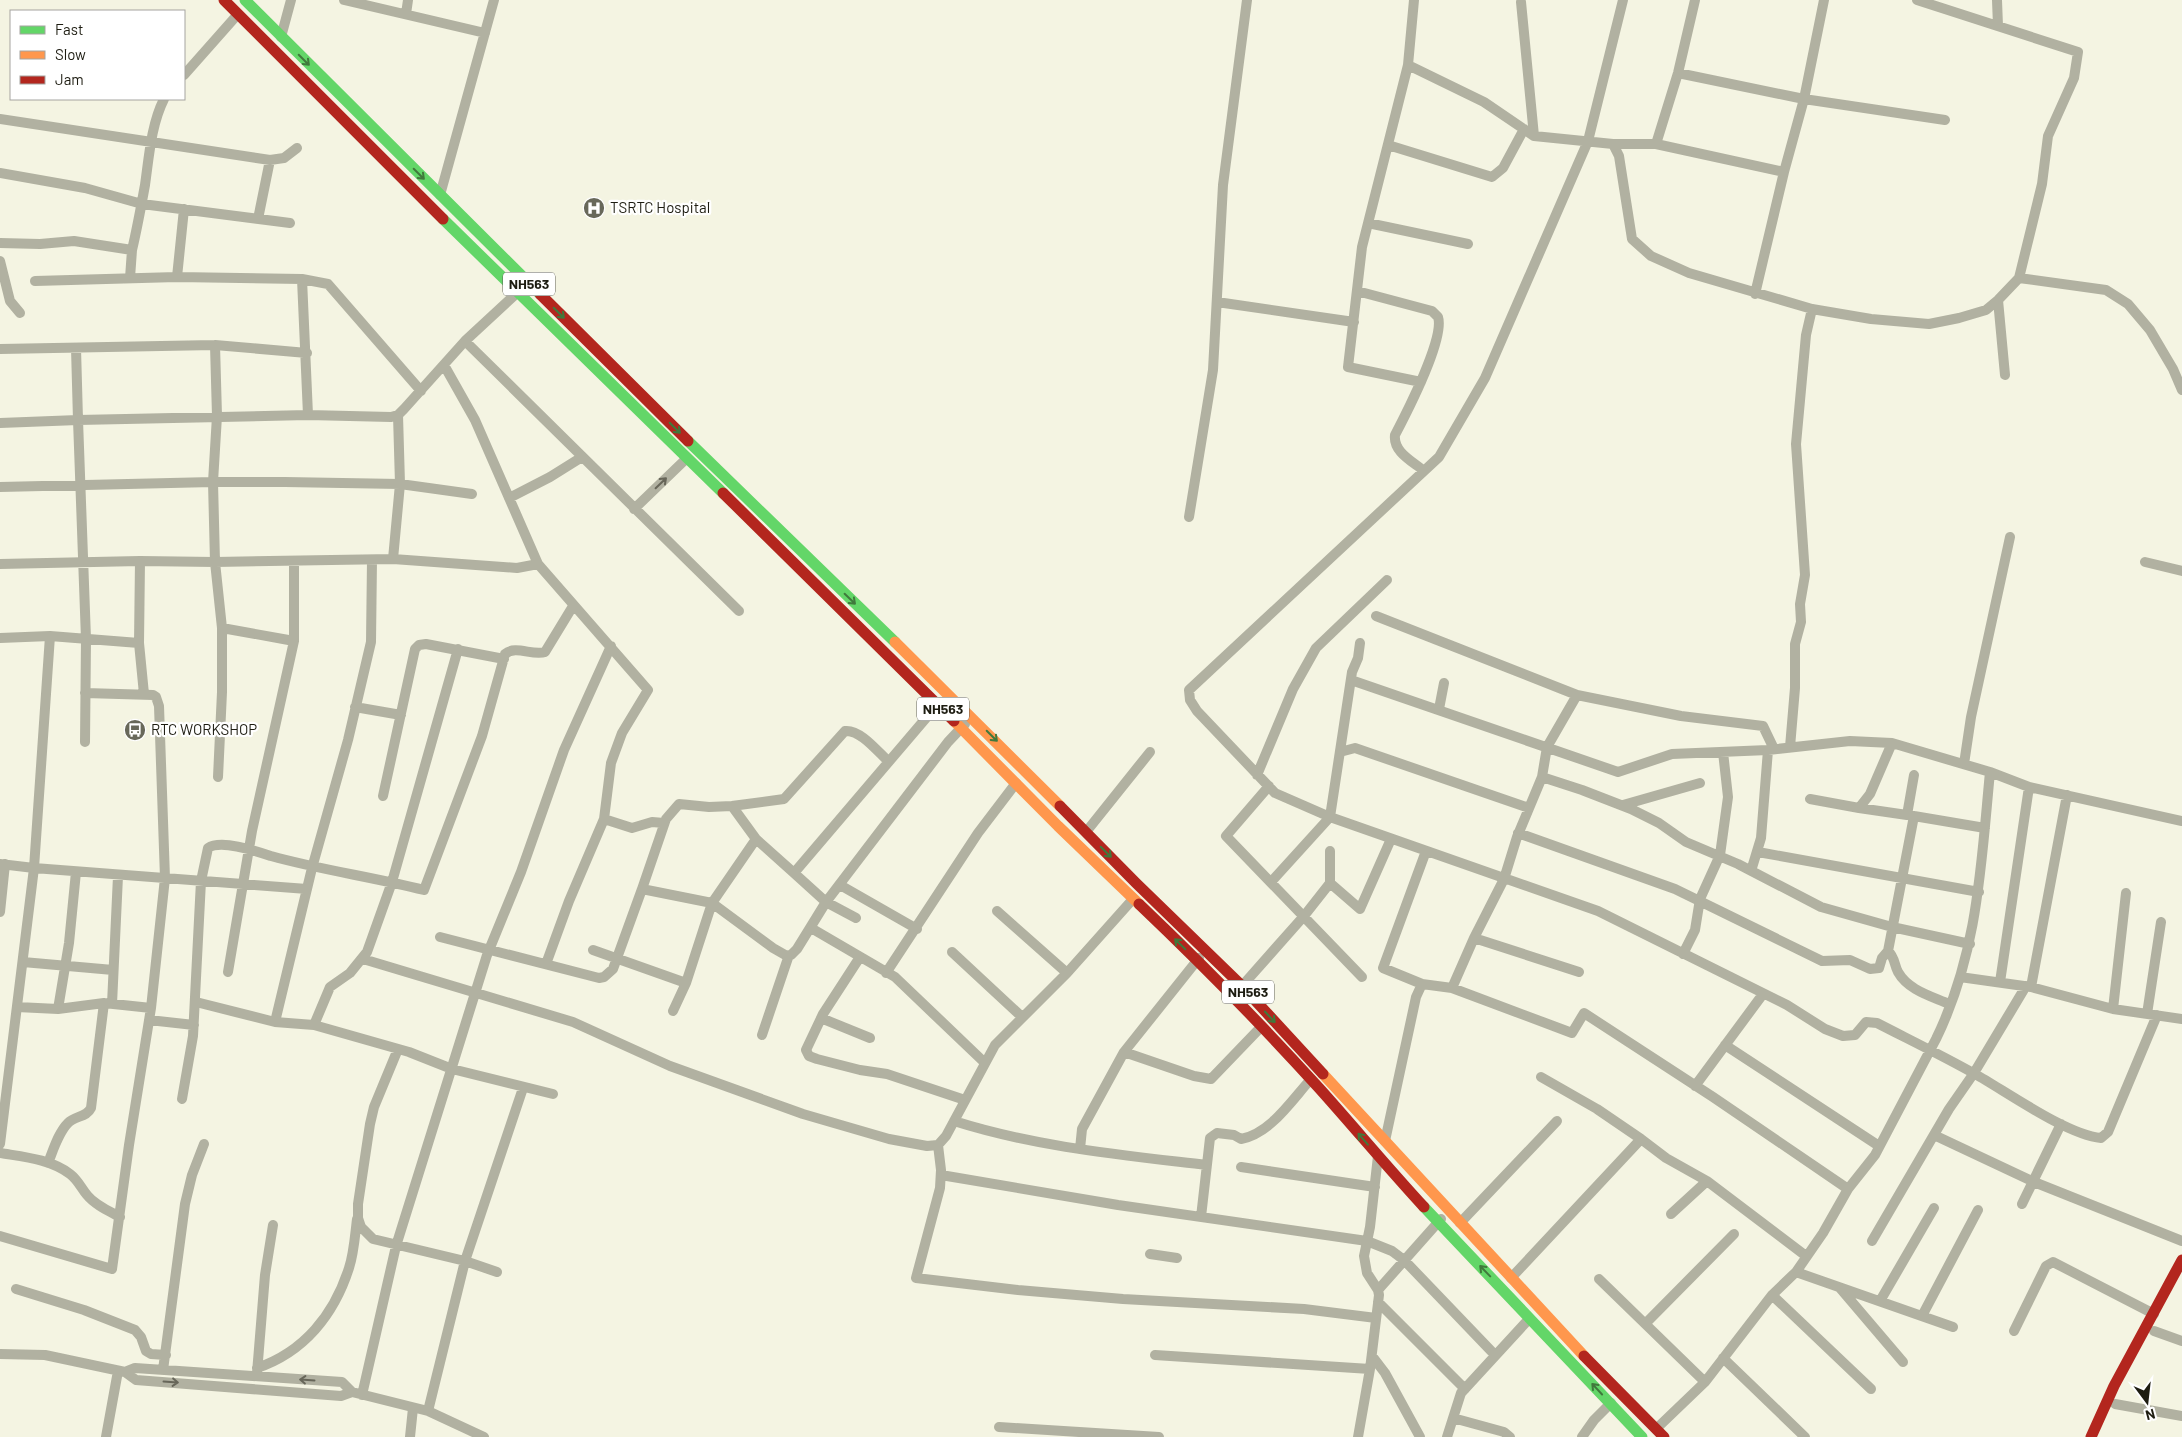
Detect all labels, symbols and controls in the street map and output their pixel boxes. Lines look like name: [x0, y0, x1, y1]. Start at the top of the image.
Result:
legend: [10, 10, 185, 100]
text: Fast: [55, 20, 83, 38]
text: Slow: [55, 45, 86, 63]
one-way arrow: [298, 54, 310, 66]
text: Jam: [55, 70, 84, 88]
one-way arrow: [413, 168, 425, 181]
hospital icon: TSRTC Hospital: [582, 196, 606, 220]
place label: TSRTC Hospital: [610, 198, 710, 216]
road number: NH563: [503, 272, 555, 296]
one-way arrow: [553, 307, 565, 319]
one-way arrow: [669, 422, 681, 434]
one-way arrow: [654, 477, 667, 489]
one-way arrow: [844, 593, 856, 605]
road number: NH563: [917, 698, 969, 721]
bus stop icon: RTC WORKSHOP: [123, 718, 147, 742]
place label: RTC WORKSHOP: [151, 720, 257, 738]
one-way arrow: [986, 730, 998, 742]
one-way arrow: [1100, 846, 1112, 858]
one-way arrow: [1174, 938, 1186, 950]
road number: NH563: [1222, 980, 1274, 1004]
one-way arrow: [1265, 1010, 1276, 1023]
one-way arrow: [1357, 1132, 1369, 1145]
one-way arrow: [1479, 1265, 1491, 1278]
one-way arrow: [300, 1375, 316, 1384]
north arrow: [2122, 1377, 2172, 1427]
one-way arrow: [163, 1378, 179, 1387]
one-way arrow: [1591, 1382, 1603, 1395]
text: N: [2144, 1406, 2157, 1424]

